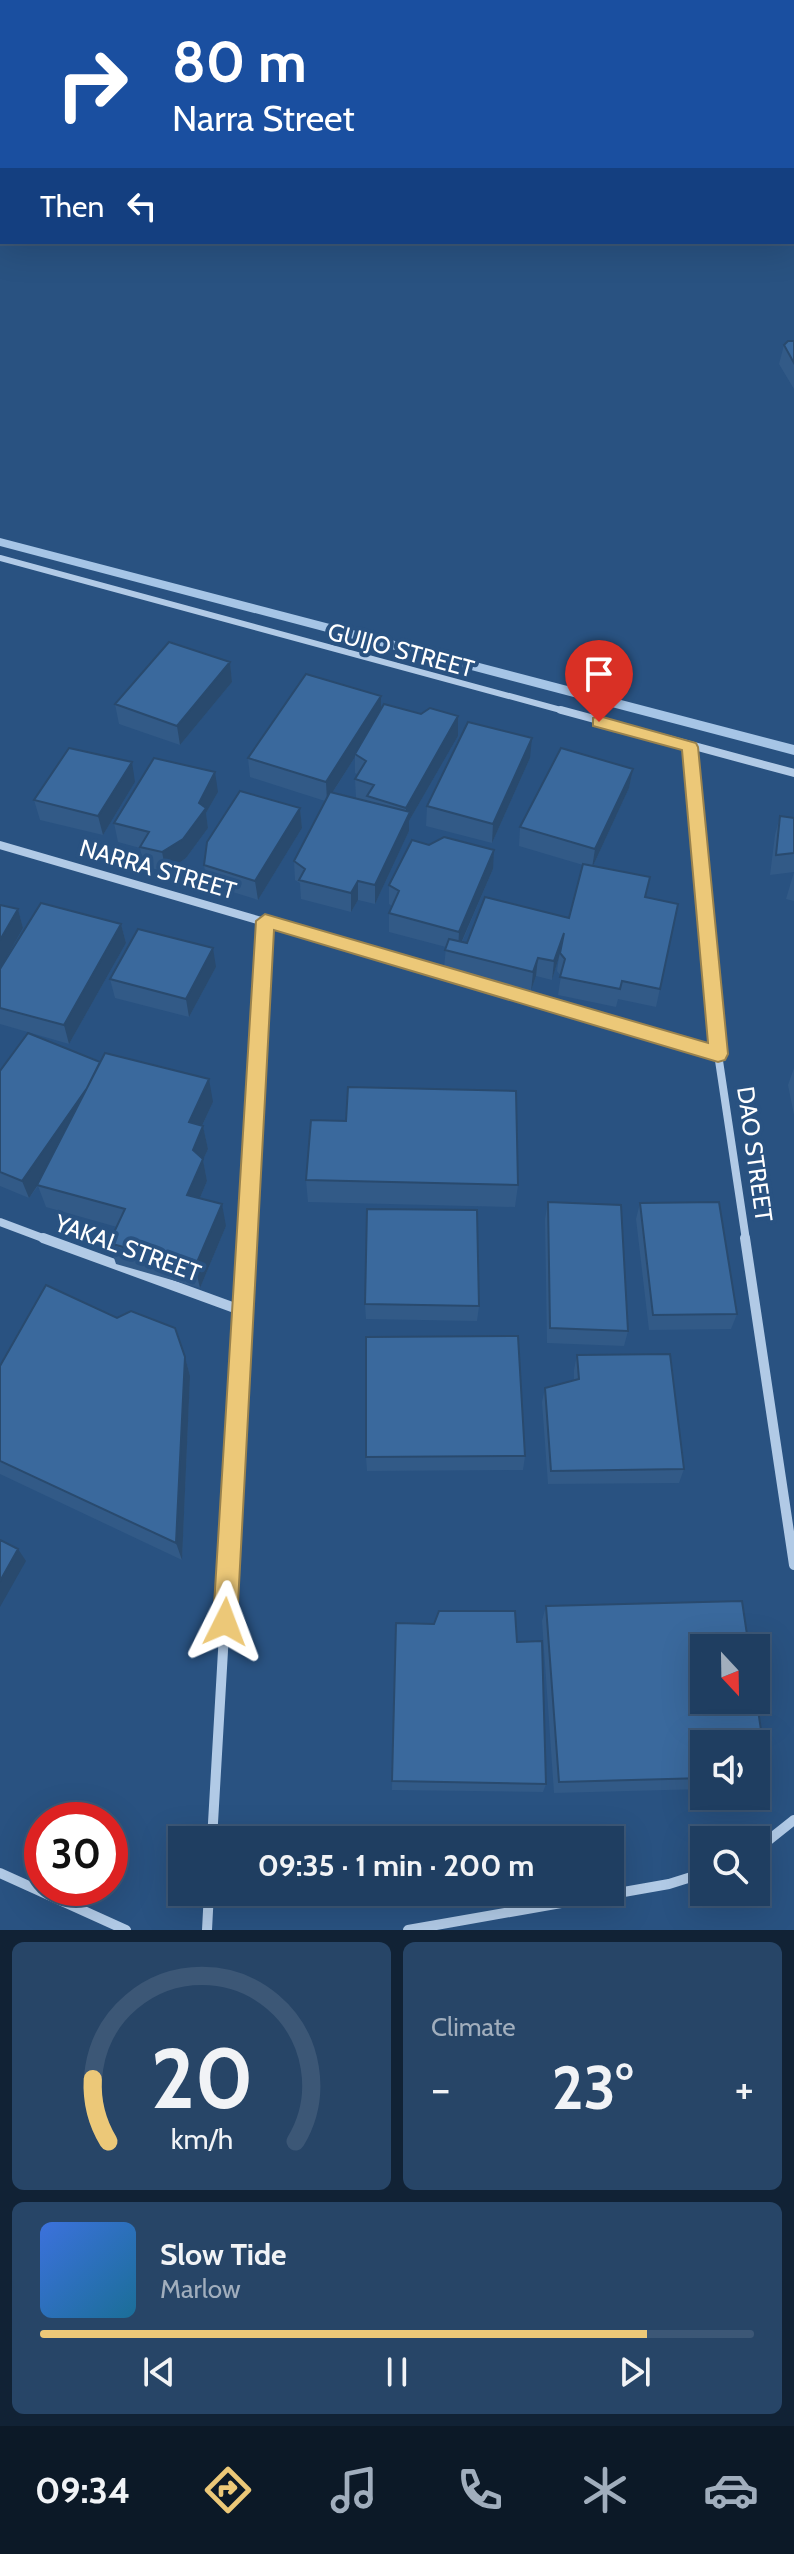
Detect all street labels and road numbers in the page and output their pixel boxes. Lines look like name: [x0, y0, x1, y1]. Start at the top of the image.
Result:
street label: GUIJO STREET: [325, 617, 478, 684]
street label: NARRA STREET: [76, 833, 240, 905]
street label: DAO STREET: [731, 1085, 779, 1224]
street label: YAKAL STREET: [50, 1208, 205, 1288]

